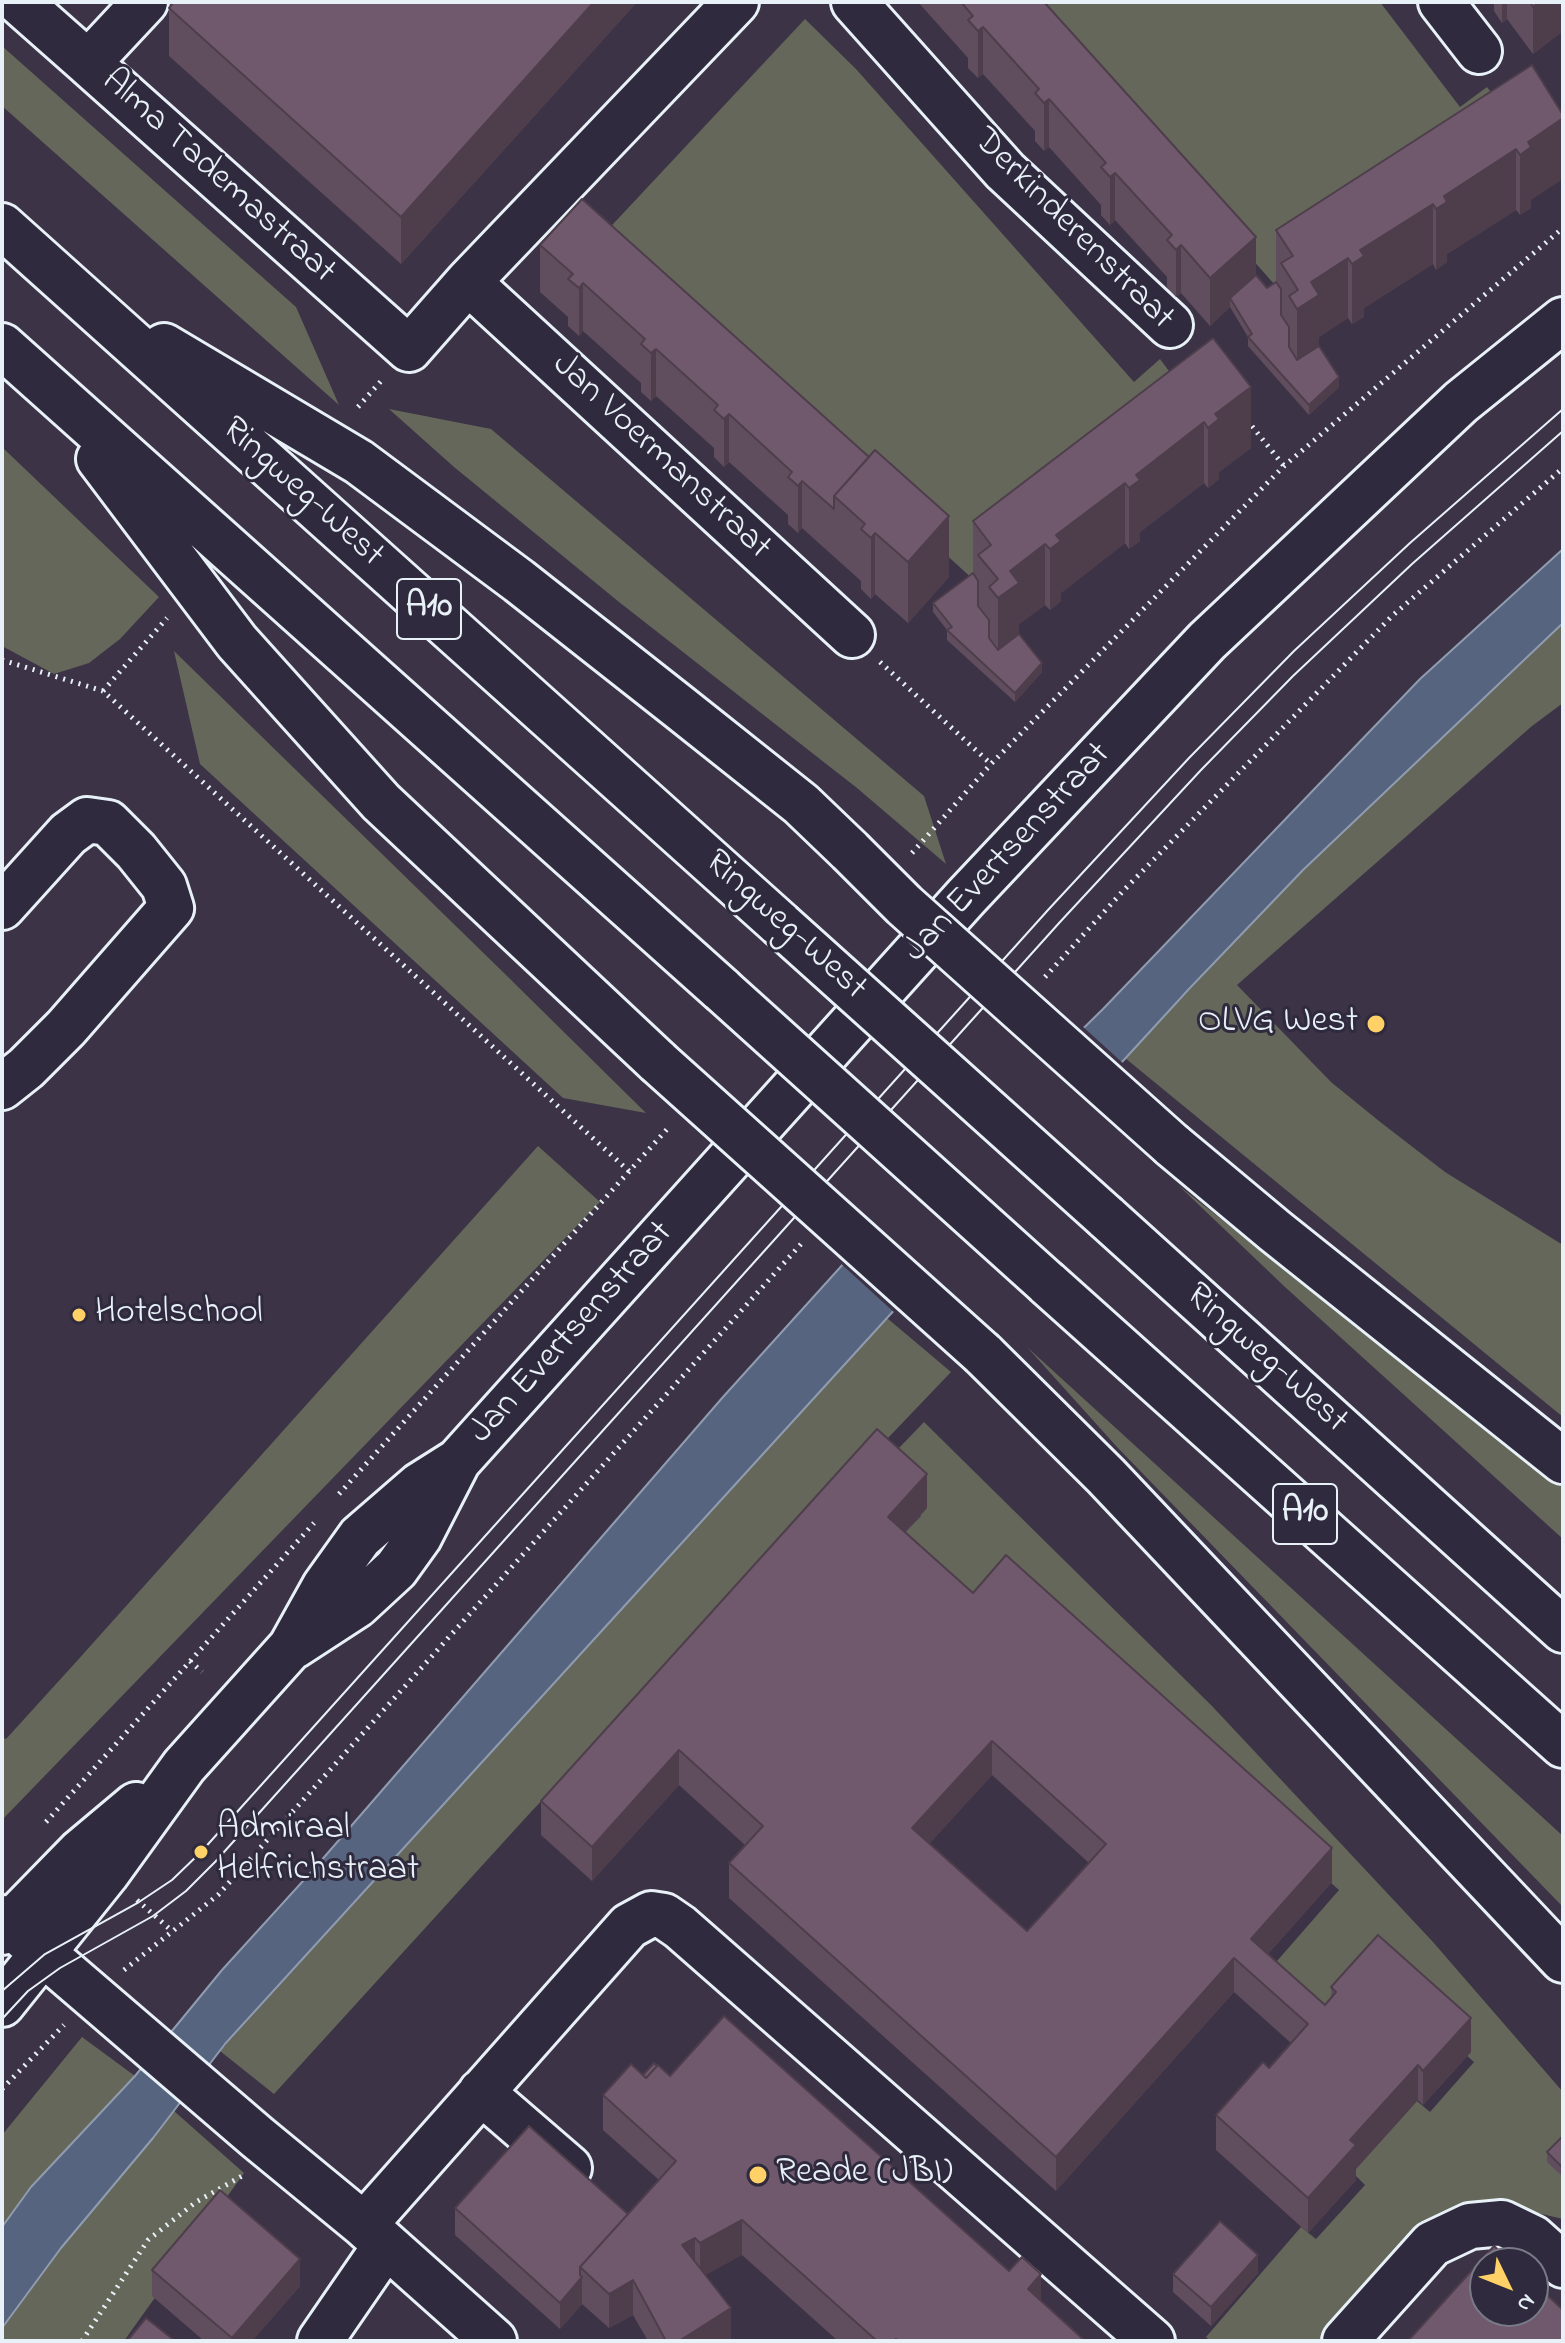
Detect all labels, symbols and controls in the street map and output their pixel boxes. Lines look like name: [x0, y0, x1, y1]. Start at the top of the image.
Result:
street label: Alma Tademastraat: [91, 61, 343, 295]
street label: Derkinderenstraat: [962, 121, 1182, 341]
street label: Jan Voermanstraat: [541, 345, 779, 571]
street label: Ringweg-West: [211, 410, 391, 578]
road number: A10: [397, 579, 461, 639]
street label: Jan Evertsenstraat: [896, 735, 1122, 973]
street label: Ringweg-West: [694, 843, 874, 1011]
place label: OLVG West: [1198, 1002, 1358, 1046]
marker: OLVG West: [1365, 1013, 1387, 1035]
street label: Jan Evertsenstraat: [462, 1214, 684, 1454]
street label: Ringweg-West: [1175, 1276, 1355, 1444]
place label: Hotelschool: [95, 1293, 263, 1337]
marker: Hotelschool: [70, 1306, 88, 1324]
road number: A10: [1273, 1484, 1337, 1544]
place label: Admiraal Helfrichstraat: [217, 1809, 419, 1894]
marker: Admiraal Helfrichstraat: [192, 1843, 210, 1861]
place label: Reade (JBI): [776, 2153, 953, 2197]
marker: Reade (JBI): [747, 2164, 769, 2186]
north arrow: [1469, 2247, 1549, 2327]
text: N: [1508, 2286, 1542, 2318]

